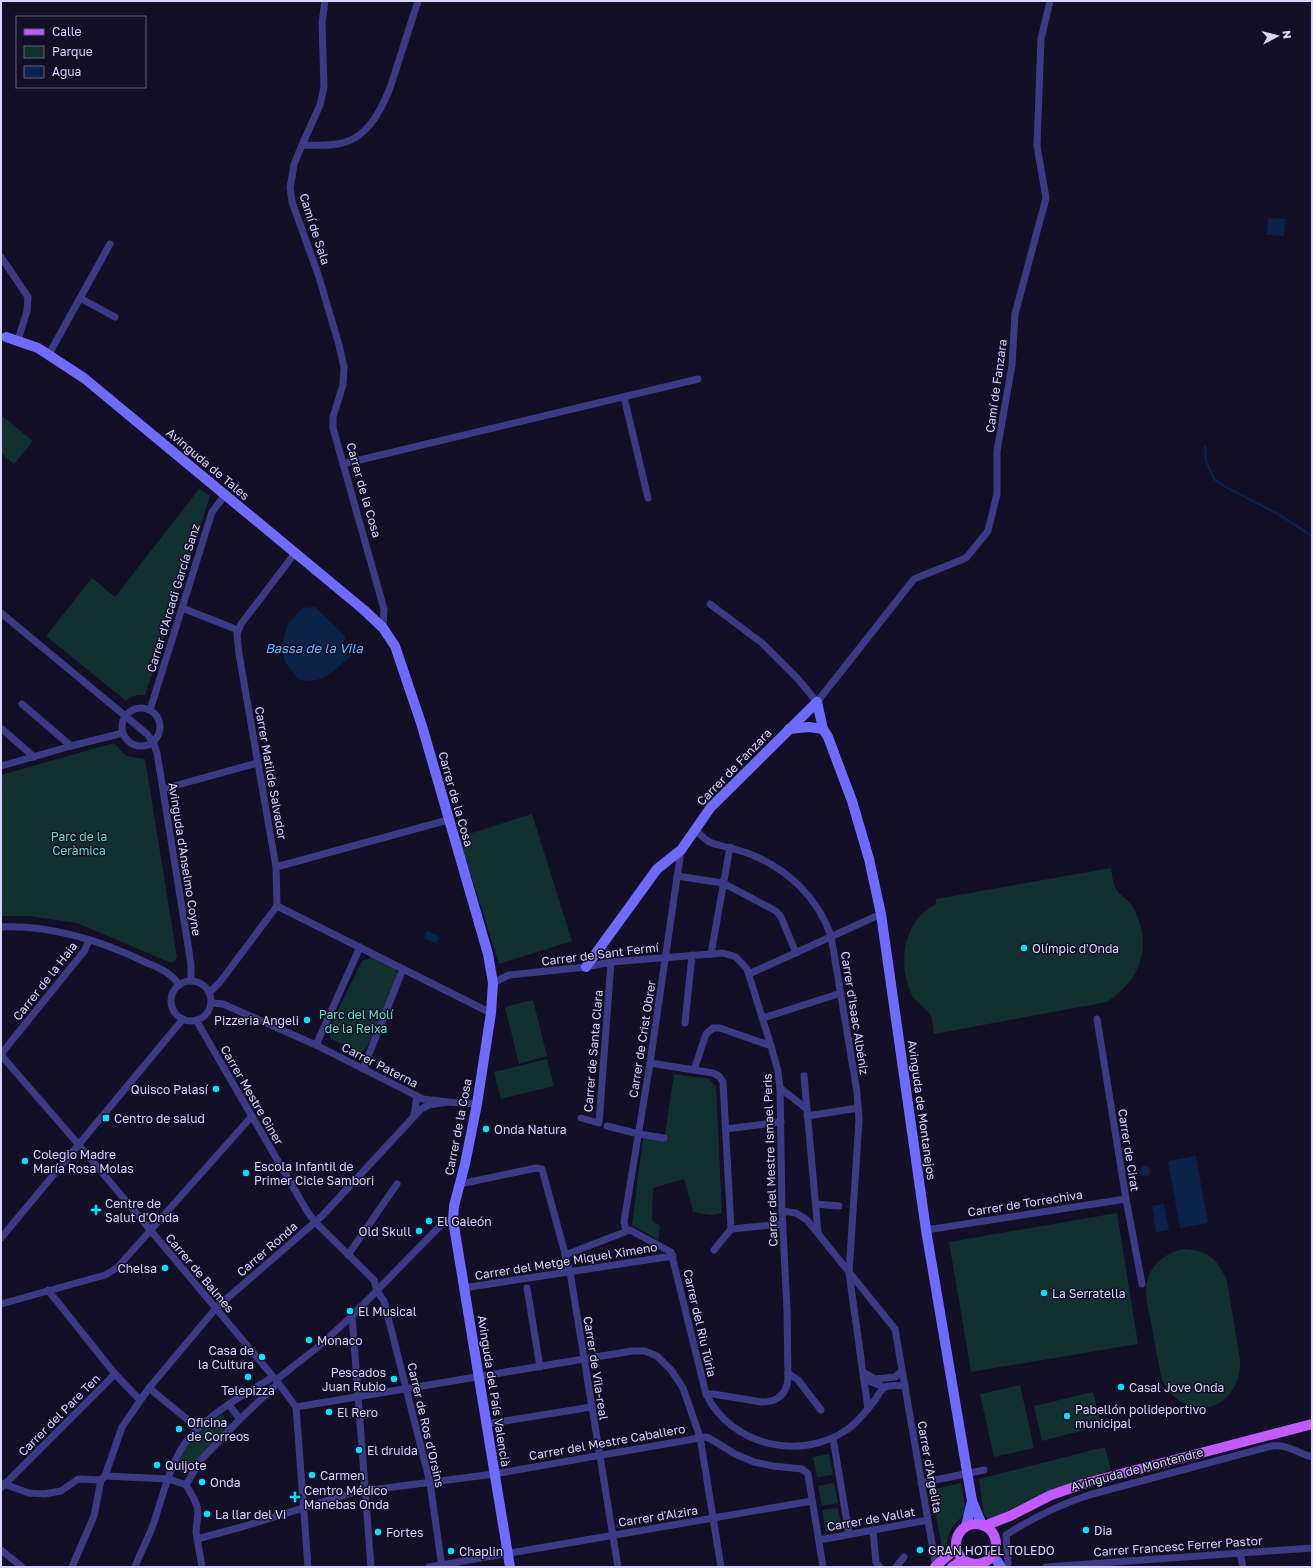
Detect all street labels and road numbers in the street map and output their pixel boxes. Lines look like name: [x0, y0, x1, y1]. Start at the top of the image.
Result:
street label: Camí de Sala: [296, 191, 334, 267]
street label: Camí de Fanzara: [982, 338, 1010, 434]
street label: Avinguda de Tales: [163, 425, 253, 503]
street label: Carrer de la Cosa: [343, 441, 385, 539]
street label: Carrer d'Arcadi García Sanz: [143, 522, 203, 674]
street label: Carrer Matilde Salvador: [252, 705, 290, 841]
street label: Carrer de Fanzara: [693, 725, 775, 809]
street label: Carrer de la Cosa: [435, 750, 477, 848]
street label: Avinguda d'Anselmo Coyne: [165, 781, 205, 937]
street label: Carrer de la Haia: [10, 939, 80, 1023]
street label: Carrer de Sant Fermí: [540, 939, 660, 969]
street label: Carrer d'Isaac Albéniz: [838, 950, 872, 1076]
street label: Carrer de Crist Obrer: [625, 979, 659, 1099]
street label: Carrer de Santa Clara: [580, 989, 606, 1113]
street label: Carrer Paterna: [339, 1039, 421, 1091]
street label: Avinguda de Montanejos: [905, 1039, 939, 1181]
street label: Carrer Mestre Giner: [217, 1043, 287, 1148]
street label: Carrer del Mestre Ismael Peris: [759, 1073, 781, 1247]
street label: Carrer de la Cosa: [441, 1077, 475, 1177]
street label: Carrer de Cirat: [1115, 1108, 1143, 1193]
street label: Carrer de Torrechiva: [966, 1187, 1084, 1219]
street label: Carrer Ronda: [234, 1219, 300, 1279]
street label: Carrer de Balmes: [163, 1230, 237, 1316]
street label: Carrer del Metge Miquel Ximeno: [474, 1239, 658, 1283]
street label: Carrer del Riu Túria: [680, 1268, 720, 1378]
street label: Avinguda del País Valencià: [475, 1314, 513, 1468]
street label: Carrer de Vila-real: [580, 1315, 612, 1421]
street label: Carrer de Ros d'Orsins: [404, 1361, 448, 1489]
street label: Carrer del Pare Ten: [15, 1371, 103, 1459]
street label: Carrer d'Argelita: [914, 1420, 946, 1514]
street label: Carrer del Mestre Caballero: [528, 1421, 686, 1463]
street label: Avinguda de Montendre: [1069, 1444, 1205, 1494]
street label: Carrer d'Alzira: [617, 1502, 699, 1530]
street label: Carrer de Vallat: [826, 1504, 917, 1534]
street label: Carrer Francesc Ferrer Pastor: [1093, 1533, 1263, 1559]

